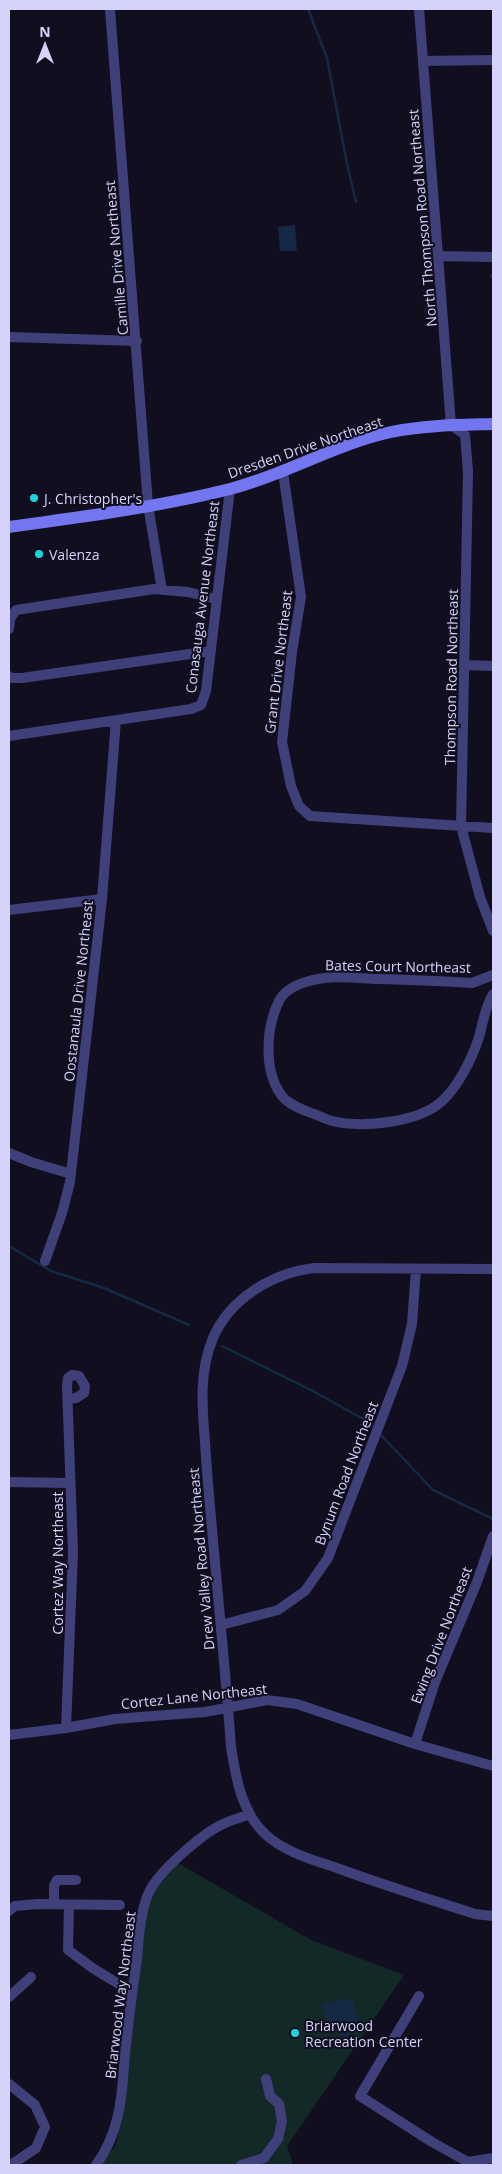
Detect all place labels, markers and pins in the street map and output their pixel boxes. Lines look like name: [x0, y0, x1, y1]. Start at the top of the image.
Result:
place label: J. Christopher's: [42, 489, 143, 508]
marker: J. Christopher's: [28, 492, 40, 504]
place label: Valenza: [49, 545, 99, 564]
marker: Valenza: [33, 548, 45, 560]
place label: Briarwood Recreation Center: [305, 2016, 423, 2051]
marker: Briarwood Recreation Center: [289, 2027, 301, 2039]

